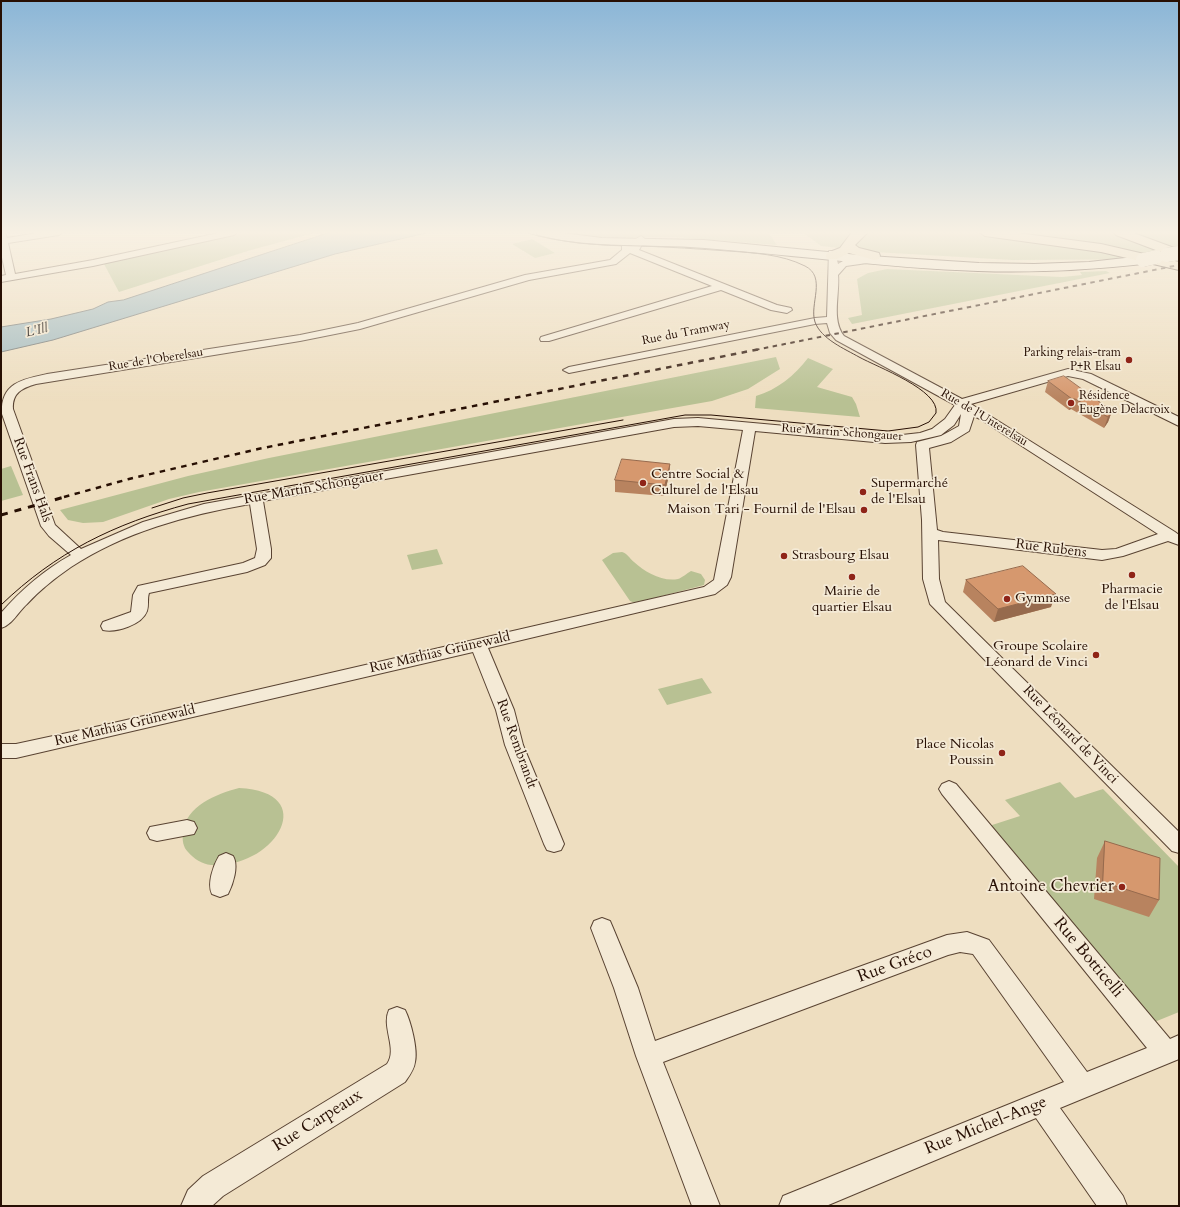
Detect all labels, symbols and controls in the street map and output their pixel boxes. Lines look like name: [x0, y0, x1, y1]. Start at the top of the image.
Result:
street label: Rue du Tramway: [641, 317, 731, 349]
water label: L'Ill: [24, 321, 50, 341]
street label: Rue de l'Oberelsau: [108, 345, 204, 375]
place label: Parking relais-tram P+R Elsau: [1023, 346, 1121, 374]
marker: Parking relais-tram P+R Elsau: [1124, 355, 1134, 365]
street label: Rue de l'Unterelsau: [938, 386, 1030, 450]
place label: Résidence Eugène Delacroix: [1079, 389, 1170, 417]
marker: Résidence Eugène Delacroix: [1066, 398, 1076, 408]
street label: Rue Martin Schongauer: [781, 422, 903, 444]
street label: Rue Frans Hals: [9, 435, 55, 525]
street label: Rue Martin Schongauer: [243, 467, 385, 509]
place label: Centre Social & Culturel de l'Elsau: [651, 467, 759, 500]
place label: Supermarché de l'Elsau: [871, 476, 948, 508]
marker: Centre Social & Culturel de l'Elsau: [638, 478, 648, 488]
marker: Supermarché de l'Elsau: [858, 487, 868, 497]
place label: Maison Tari - Fournil de l'Elsau: [667, 502, 856, 518]
marker: Maison Tari - Fournil de l'Elsau: [859, 505, 869, 515]
street label: Rue Rubens: [1015, 536, 1087, 562]
place label: Strasbourg Elsau: [792, 548, 889, 564]
marker: Strasbourg Elsau: [779, 551, 789, 561]
marker: Pharmacie de l'Elsau: [1127, 570, 1137, 580]
marker: Mairie de quartier Elsau: [847, 572, 857, 582]
place label: Pharmacie de l'Elsau: [1101, 582, 1163, 614]
place label: Mairie de quartier Elsau: [812, 584, 892, 616]
place label: Gymnase: [1015, 591, 1070, 607]
marker: Gymnase: [1002, 594, 1012, 604]
street label: Rue Mathias Grünewald: [368, 629, 512, 677]
place label: Groupe Scolaire Léonard de Vinci: [985, 639, 1088, 672]
marker: Groupe Scolaire Léonard de Vinci: [1091, 650, 1101, 660]
street label: Rue Léonard de Vinci: [1019, 682, 1121, 788]
street label: Rue Rembrandt: [492, 697, 540, 791]
street label: Rue Mathias Grünewald: [53, 702, 197, 750]
place label: Place Nicolas Poussin: [915, 737, 994, 770]
marker: Place Nicolas Poussin: [997, 748, 1007, 758]
place label: Antoine Chevrier: [987, 877, 1114, 897]
marker: Antoine Chevrier: [1117, 882, 1127, 892]
street label: Rue Botticelli: [1049, 914, 1127, 1002]
street label: Rue Gréco: [855, 942, 935, 988]
street label: Rue Carpeaux: [269, 1085, 367, 1157]
street label: Rue Michel-Ange: [922, 1092, 1050, 1160]

